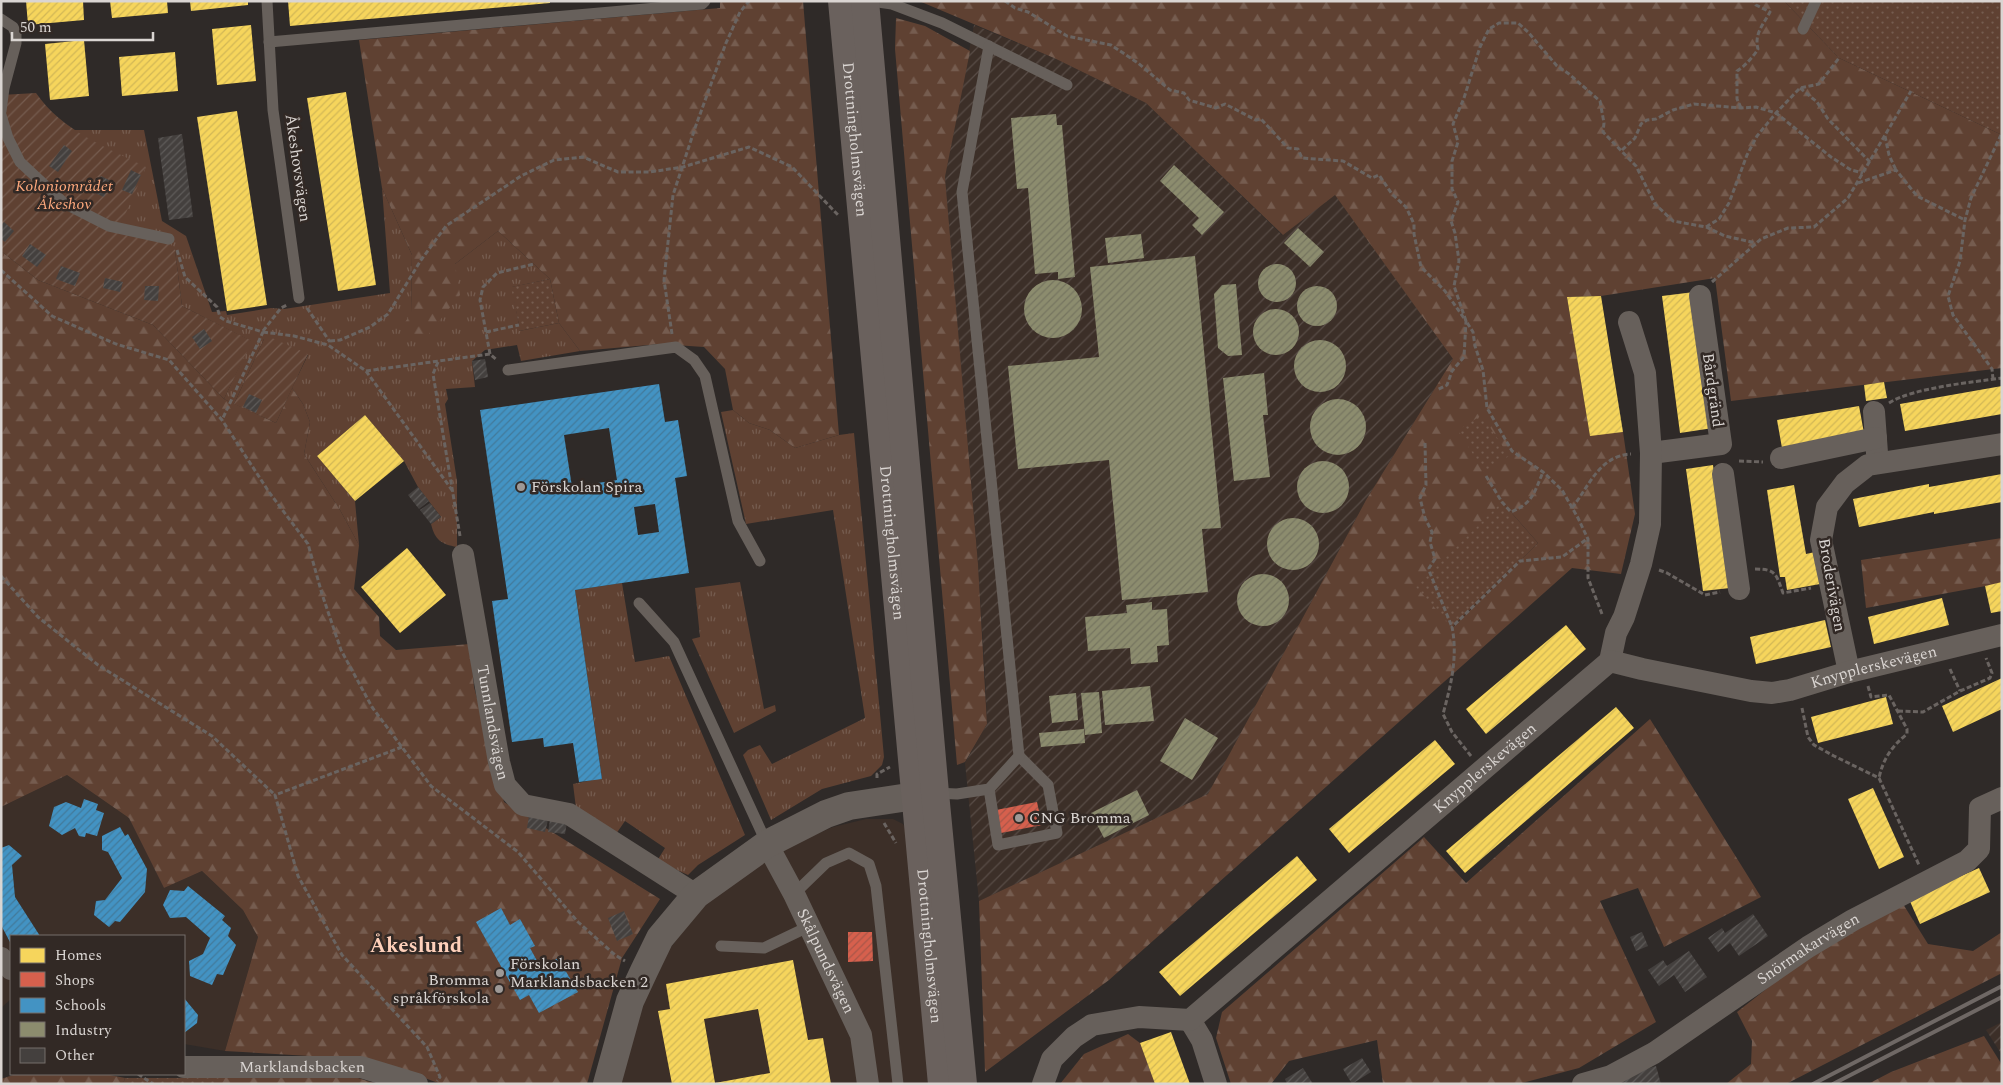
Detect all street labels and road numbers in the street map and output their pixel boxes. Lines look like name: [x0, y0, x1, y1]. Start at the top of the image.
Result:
street label: Drottningholmsvägen: [836, 61, 874, 218]
street label: Åkeshovsvägen: [279, 112, 317, 224]
street label: Bårdgränd: [1696, 351, 1730, 429]
street label: Drottningholmsvägen: [873, 464, 911, 621]
street label: Broderivägen: [1812, 536, 1852, 634]
street label: Knypplerskevägen: [1808, 639, 1939, 695]
street label: Tunnlandsvägen: [470, 663, 515, 783]
street label: Knypplerskevägen: [1428, 717, 1542, 819]
street label: Drottningholmsvägen: [910, 868, 948, 1024]
street label: Skålpundsvägen: [791, 904, 861, 1018]
street label: Snörmakarvägen: [1752, 907, 1864, 991]
street label: Marklandsbacken: [239, 1055, 365, 1079]

